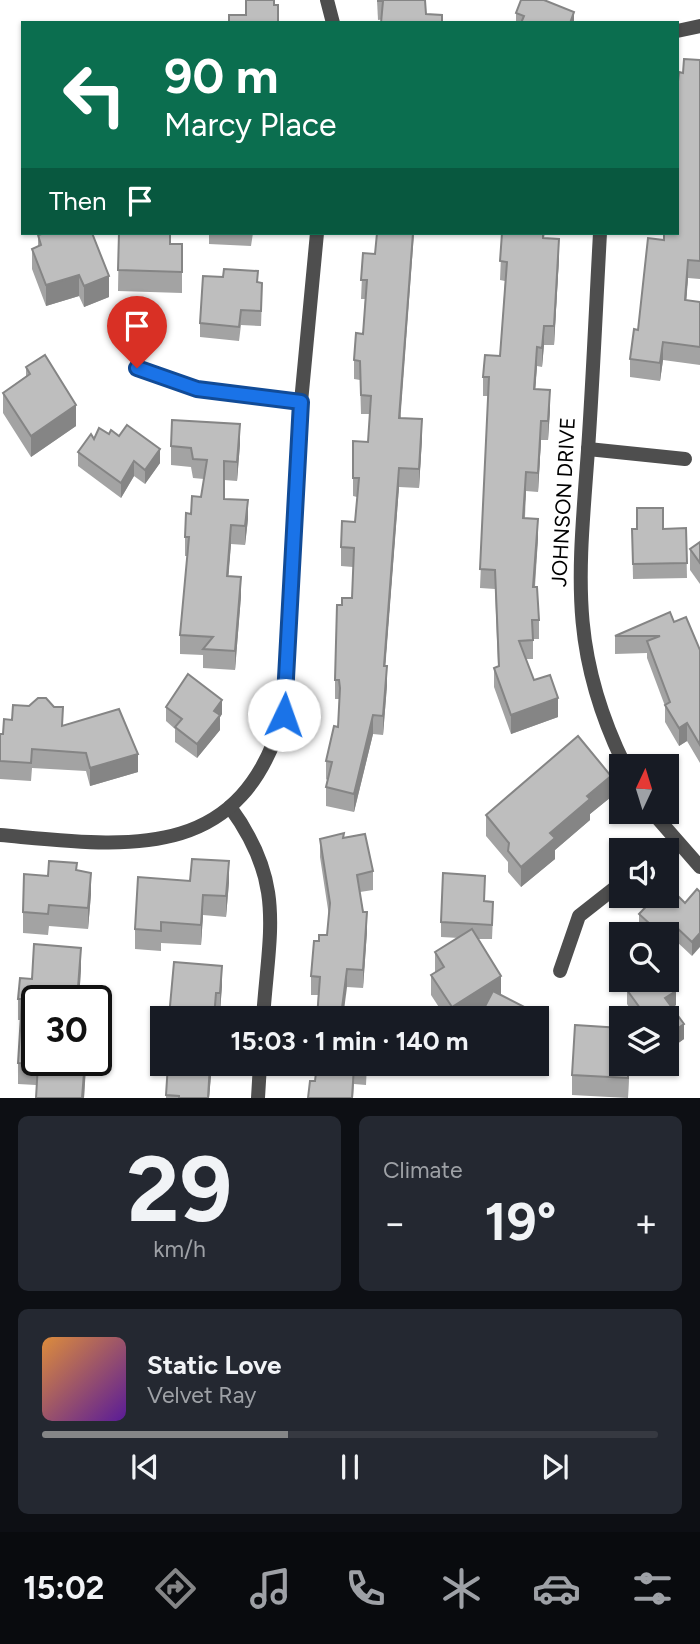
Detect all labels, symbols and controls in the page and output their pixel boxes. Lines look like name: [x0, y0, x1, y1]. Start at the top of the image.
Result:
text: 90 m: [164, 46, 279, 105]
icon: left: [49, 49, 140, 140]
text: Marcy Place: [164, 106, 337, 144]
icon: arrive: [121, 182, 159, 220]
text: Then: [49, 185, 107, 217]
pin: [107, 296, 167, 368]
icon: arrive: [118, 307, 156, 345]
street label: JOHNSON DRIVE: [546, 416, 580, 588]
position arrow: [247, 678, 321, 752]
north arrow: [609, 754, 679, 824]
map controls: [609, 754, 679, 1076]
button: sound: [609, 838, 679, 908]
button: search: [609, 922, 679, 992]
speed limit sign: 30: [21, 985, 112, 1076]
button: layers: [609, 1006, 679, 1076]
text: 15:03 · 1 min · 140 m: [230, 1025, 469, 1057]
text: 29: [127, 1135, 232, 1244]
text: Climate: [383, 1156, 462, 1184]
text: 19°: [485, 1191, 556, 1253]
text: −: [383, 1200, 407, 1246]
text: +: [634, 1200, 658, 1246]
text: km/h: [153, 1235, 206, 1263]
text: Static Love: [147, 1349, 281, 1381]
text: Velvet Ray: [147, 1381, 256, 1409]
icon: previous: [126, 1448, 164, 1486]
icon: pause: [331, 1448, 369, 1486]
icon: next: [536, 1448, 574, 1486]
icon: directions: [151, 1564, 200, 1613]
icon: music: [246, 1564, 295, 1613]
icon: phone: [341, 1564, 390, 1613]
icon: climate: [437, 1564, 486, 1613]
icon: car: [532, 1564, 581, 1613]
icon: filters: [628, 1564, 677, 1613]
text: 15:02: [23, 1569, 104, 1607]

